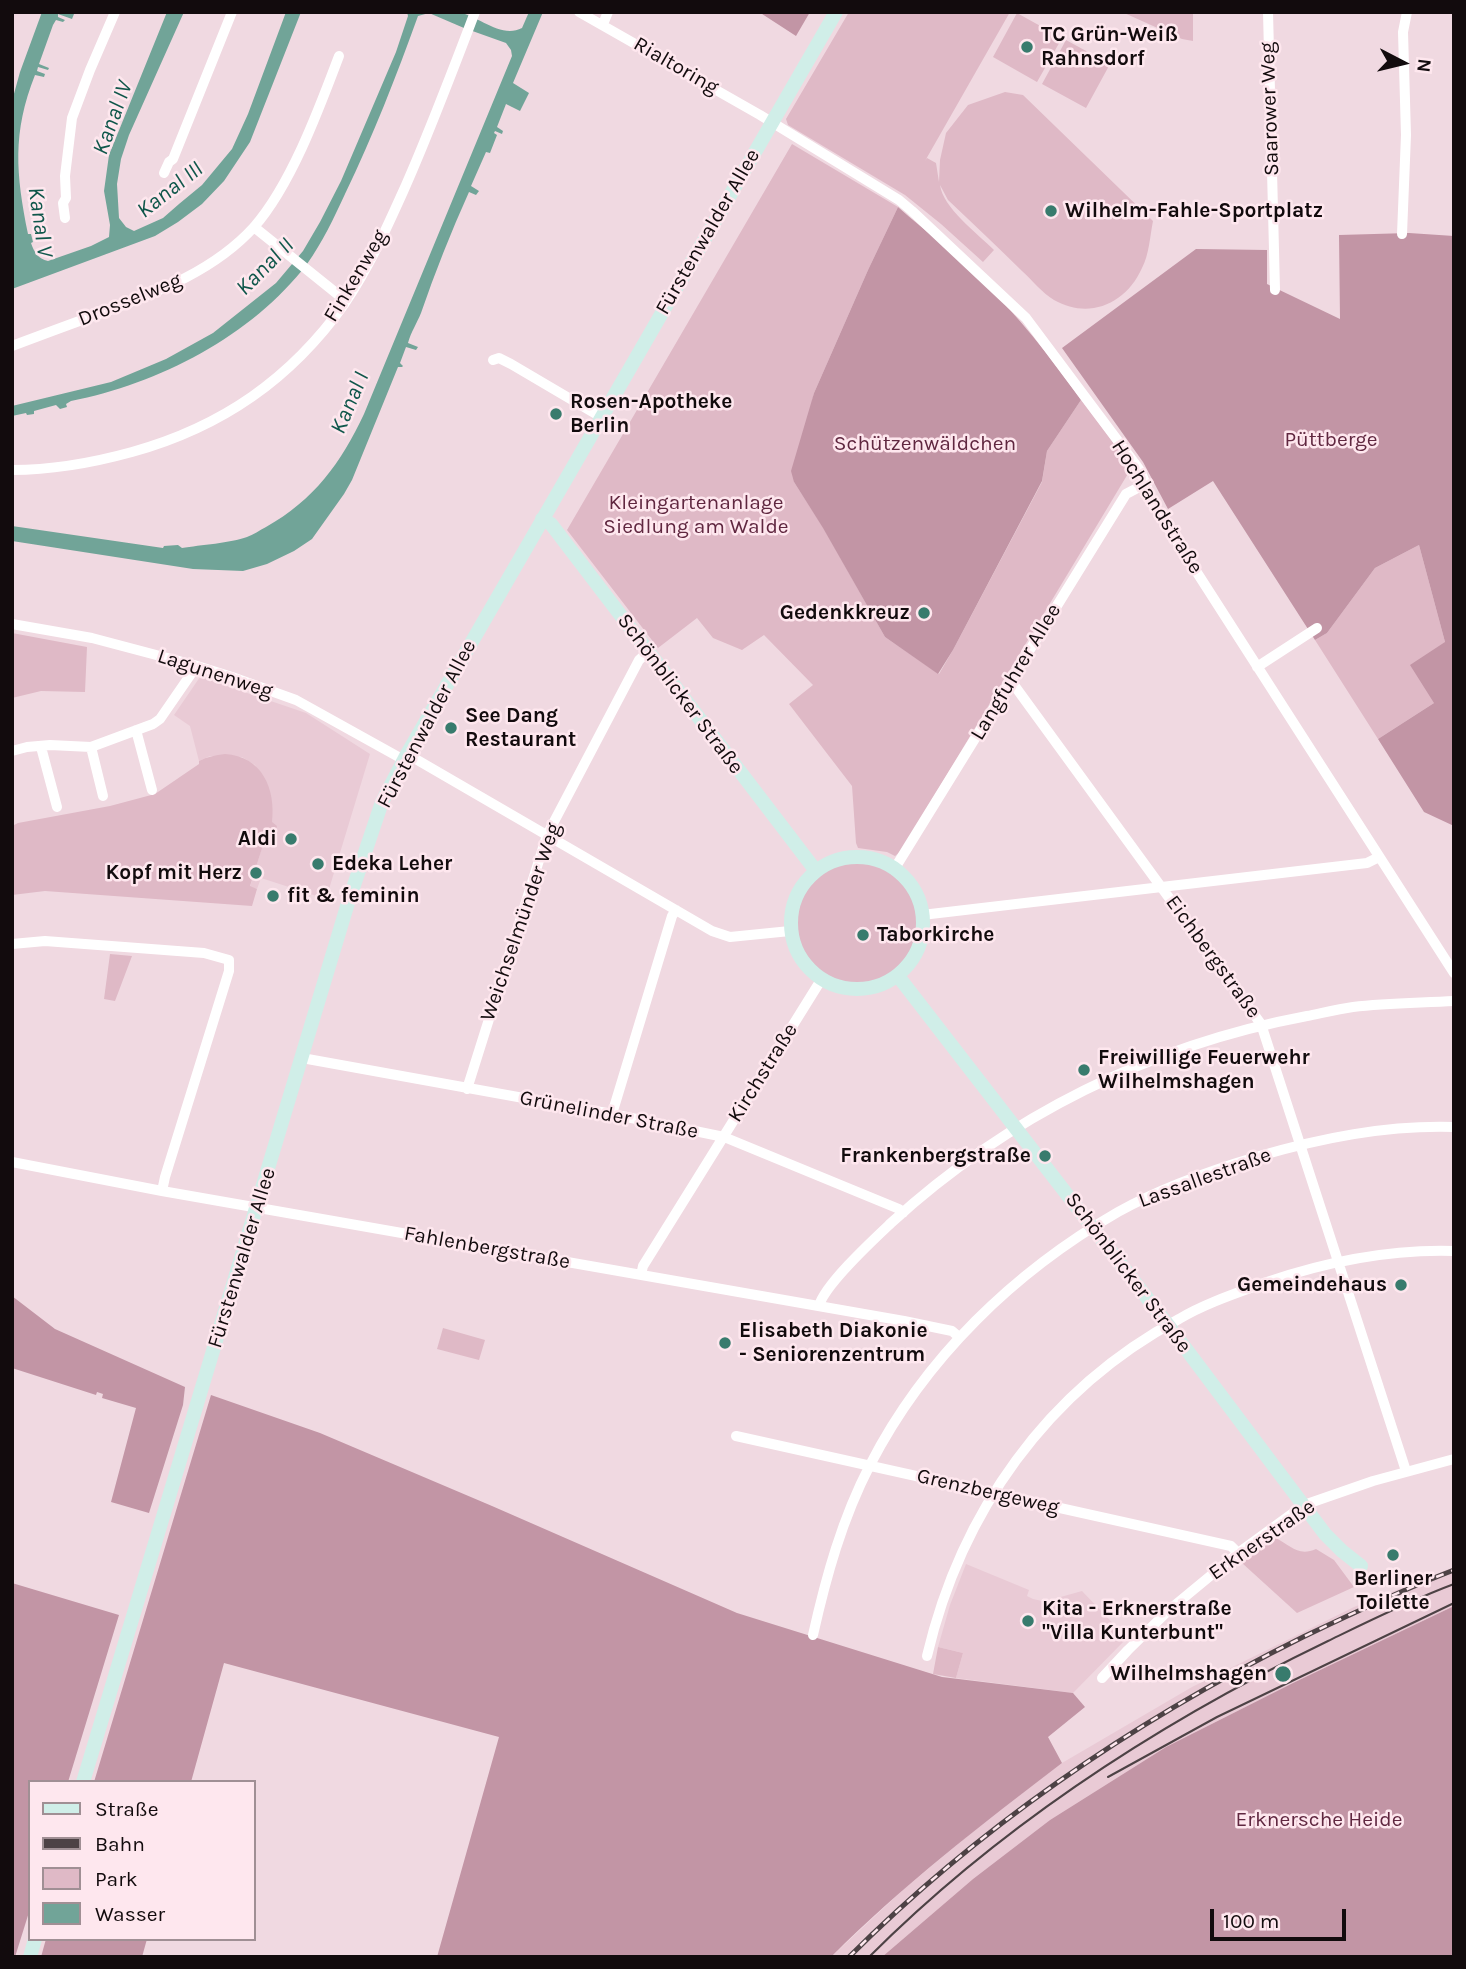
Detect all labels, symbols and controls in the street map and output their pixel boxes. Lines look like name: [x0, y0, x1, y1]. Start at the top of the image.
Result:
place label: TC Grün-Weiß Rahnsdorf: [1041, 22, 1178, 72]
north arrow: [1368, 28, 1438, 98]
street label: Rialtoring: [629, 32, 723, 100]
marker: TC Grün-Weiß Rahnsdorf: [1019, 39, 1035, 55]
street label: Saarower Weg: [1255, 42, 1285, 176]
text: N: [1412, 57, 1436, 74]
water label: Kanal IV: [87, 77, 139, 159]
street label: Fürstenwalder Allee: [650, 145, 766, 319]
water label: Kanal III: [131, 156, 209, 224]
water label: Kanal V: [21, 185, 59, 259]
place label: Wilhelm-Fahle-Sportplatz: [1065, 198, 1323, 224]
marker: Wilhelm-Fahle-Sportplatz: [1043, 203, 1059, 219]
street label: Finkenweg: [319, 225, 393, 327]
water label: Kanal II: [230, 232, 300, 302]
street label: Drosselweg: [75, 268, 185, 332]
water label: Kanal I: [325, 368, 375, 438]
place label: Rosen-Apotheke Berlin: [570, 389, 732, 439]
marker: Rosen-Apotheke Berlin: [548, 406, 564, 422]
park label: Püttberge: [1284, 427, 1378, 453]
park label: Schützenwäldchen: [834, 431, 1016, 457]
street label: Hochlandstraße: [1106, 435, 1208, 579]
park label: Kleingartenanlage Siedlung am Walde: [603, 490, 789, 540]
street label: Langfuhrer Allee: [965, 599, 1067, 745]
place label: Gedenkkreuz: [780, 600, 910, 626]
marker: Gedenkkreuz: [916, 605, 932, 621]
street label: Schönblicker Straße: [611, 609, 749, 779]
street label: Fürstenwalder Allee: [372, 636, 482, 812]
street label: Lagunenweg: [154, 643, 276, 705]
place label: See Dang Restaurant: [465, 703, 576, 753]
marker: See Dang Restaurant: [443, 720, 459, 736]
street label: Weichselmünder Weg: [475, 820, 567, 1024]
place label: Aldi: [238, 826, 277, 852]
marker: Aldi: [283, 831, 299, 847]
place label: Edeka Leher: [332, 851, 452, 877]
marker: Edeka Leher: [310, 856, 326, 872]
place label: Kopf mit Herz: [106, 860, 242, 886]
marker: Kopf mit Herz: [248, 865, 264, 881]
place label: fit & feminin: [287, 883, 420, 909]
marker: fit & feminin: [265, 888, 281, 904]
street label: Eichbergstraße: [1160, 891, 1266, 1023]
place label: Taborkirche: [877, 922, 994, 948]
marker: Taborkirche: [855, 927, 871, 943]
street label: Kirchstraße: [723, 1019, 803, 1127]
place label: Freiwillige Feuerwehr Wilhelmshagen: [1098, 1045, 1310, 1095]
marker: Freiwillige Feuerwehr Wilhelmshagen: [1076, 1062, 1092, 1078]
street label: Grünelinder Straße: [518, 1085, 700, 1145]
street label: Lassallestraße: [1135, 1142, 1275, 1214]
place label: Frankenbergstraße: [840, 1143, 1031, 1169]
marker: Frankenbergstraße: [1037, 1148, 1053, 1164]
street label: Fürstenwalder Allee: [203, 1165, 281, 1351]
street label: Schönblicker Straße: [1059, 1188, 1197, 1358]
street label: Fahlenbergstraße: [402, 1221, 572, 1275]
place label: Gemeindehaus: [1237, 1272, 1387, 1298]
marker: Gemeindehaus: [1393, 1277, 1409, 1293]
place label: Elisabeth Diakonie - Seniorenzentrum: [739, 1318, 928, 1368]
marker: Elisabeth Diakonie - Seniorenzentrum: [717, 1335, 733, 1351]
street label: Grenzbergeweg: [914, 1463, 1062, 1521]
street label: Erknerstraße: [1204, 1494, 1320, 1586]
marker: Berliner Toilette: [1385, 1547, 1401, 1563]
place label: Berliner Toilette: [1354, 1566, 1432, 1616]
place label: Kita - Erknerstraße "Villa Kunterbunt": [1042, 1596, 1232, 1646]
marker: Kita - Erknerstraße "Villa Kunterbunt": [1020, 1613, 1036, 1629]
place label: Wilhelmshagen: [1110, 1661, 1267, 1687]
marker: Wilhelmshagen: [1273, 1664, 1293, 1684]
legend: [28, 1780, 256, 1941]
text: Straße: [95, 1797, 158, 1821]
park label: Erknersche Heide: [1236, 1807, 1402, 1833]
text: Bahn: [95, 1832, 145, 1856]
text: Park: [95, 1867, 138, 1891]
scale bar: [1214, 1896, 1350, 1940]
text: Wasser: [95, 1902, 165, 1926]
text: 100 m: [1223, 1909, 1280, 1933]

